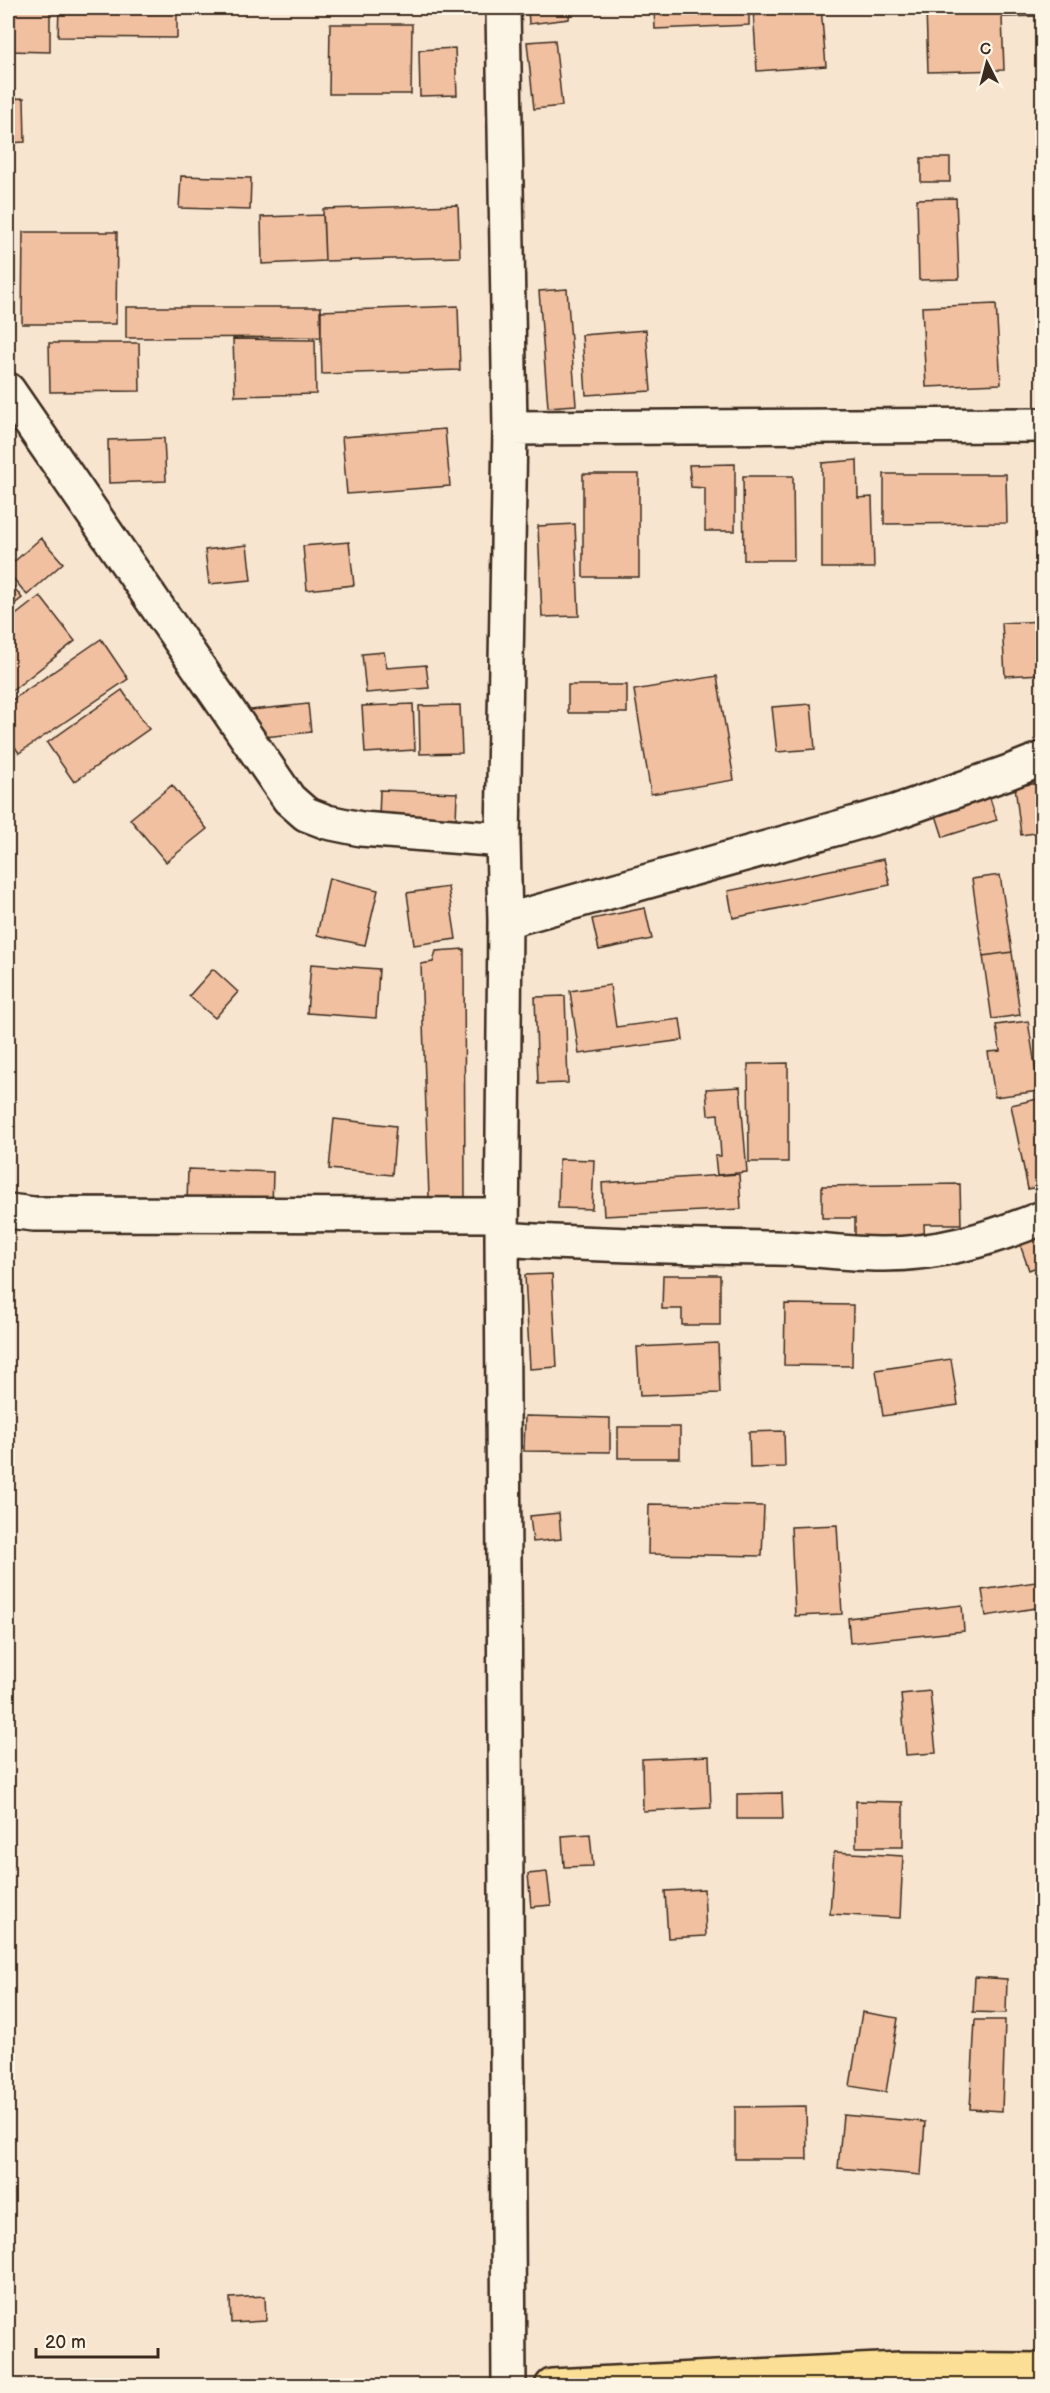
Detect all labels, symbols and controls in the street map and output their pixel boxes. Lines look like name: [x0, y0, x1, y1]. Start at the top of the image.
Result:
north arrow: [957, 33, 1017, 93]
text: С: [979, 40, 992, 60]
scale bar: [36, 2321, 158, 2359]
text: 20 m: [45, 2332, 86, 2353]

